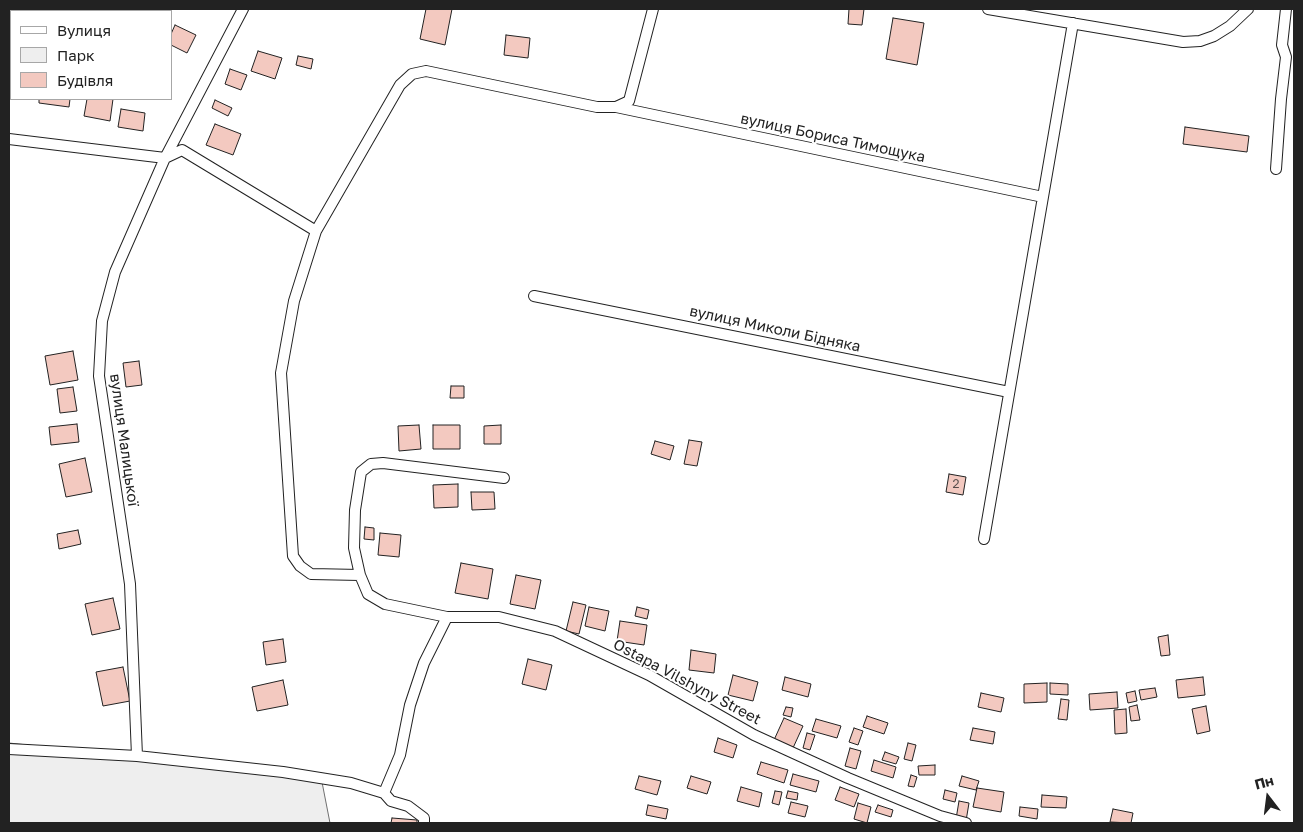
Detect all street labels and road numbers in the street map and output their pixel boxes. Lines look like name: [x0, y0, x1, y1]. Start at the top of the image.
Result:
street label: вулиця Бориса Тимощука: [739, 110, 927, 166]
street label: вулиця Миколи Бідняка: [688, 302, 862, 356]
street label: вулиця Малицької: [106, 373, 142, 507]
street label: Ostapa Vilshyny Street: [610, 635, 764, 729]

